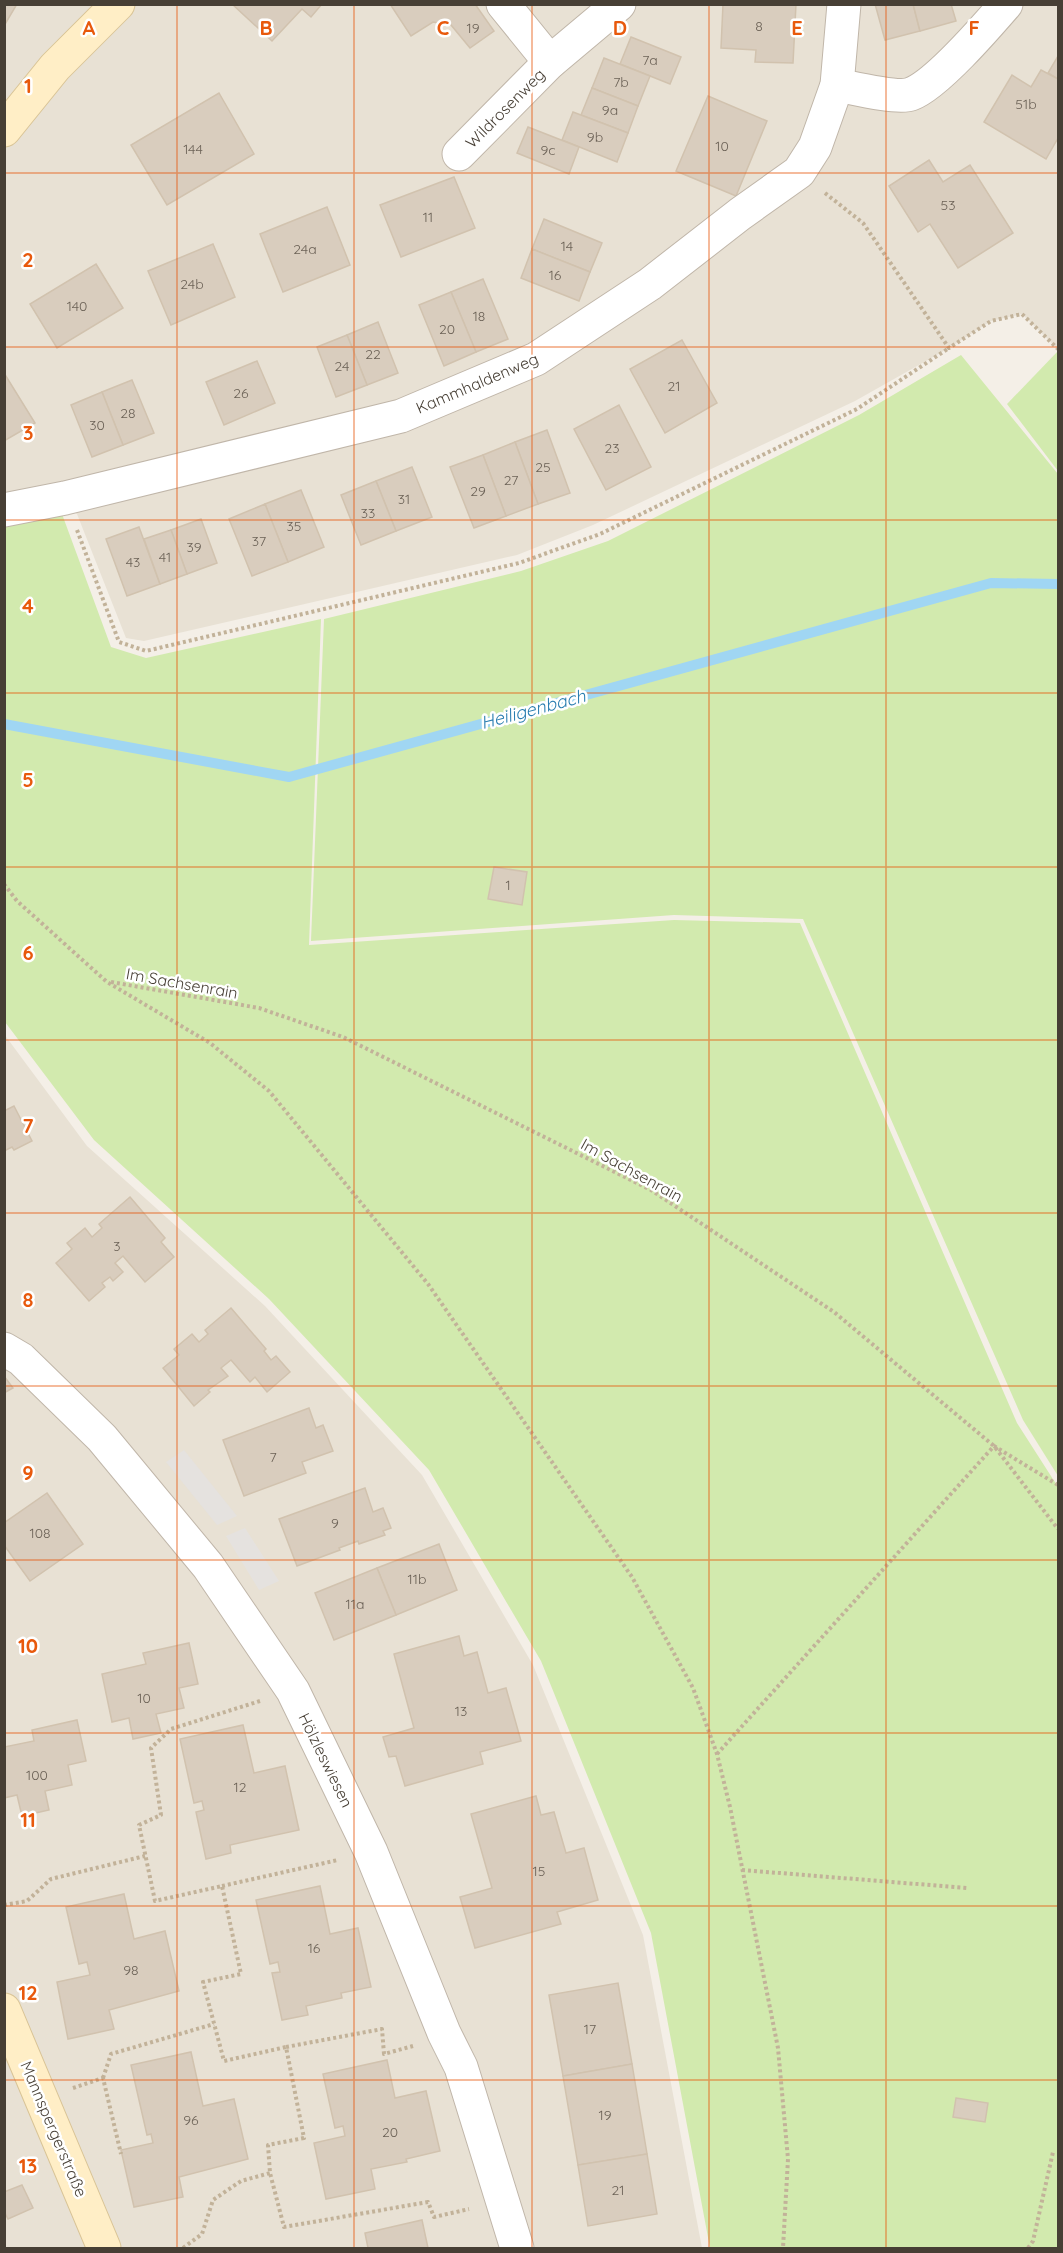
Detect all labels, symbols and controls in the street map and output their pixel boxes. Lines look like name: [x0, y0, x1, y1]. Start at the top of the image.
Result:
text: A: [83, 15, 96, 40]
text: B: [259, 15, 273, 40]
text: C: [437, 15, 450, 40]
text: D: [613, 15, 627, 40]
text: E: [791, 15, 803, 40]
text: F: [968, 15, 980, 40]
house number: 8: [755, 17, 763, 35]
house number: 19: [467, 19, 480, 37]
house number: 7a: [642, 51, 658, 69]
street label: Wildrosenweg: [461, 64, 549, 152]
text: 1: [24, 73, 32, 98]
house number: 7b: [613, 73, 629, 91]
house number: 51b: [1015, 95, 1037, 113]
house number: 9a: [602, 101, 618, 119]
house number: 9b: [587, 128, 603, 146]
house number: 10: [715, 137, 729, 155]
house number: 144: [183, 140, 203, 158]
house number: 9c: [540, 141, 556, 159]
house number: 53: [941, 196, 955, 214]
house number: 11: [423, 208, 433, 226]
house number: 14: [561, 237, 573, 255]
house number: 24a: [293, 240, 317, 258]
text: 2: [22, 247, 34, 272]
house number: 16: [549, 266, 562, 284]
house number: 24b: [180, 275, 204, 293]
house number: 140: [67, 297, 87, 315]
house number: 18: [473, 307, 485, 325]
house number: 20: [439, 320, 455, 338]
house number: 22: [365, 345, 381, 363]
street label: Kammhaldenweg: [413, 348, 541, 418]
house number: 24: [335, 357, 349, 375]
house number: 21: [668, 377, 680, 395]
house number: 26: [233, 384, 249, 402]
house number: 28: [120, 404, 136, 422]
house number: 30: [89, 416, 105, 434]
text: 3: [23, 420, 33, 445]
house number: 23: [604, 439, 620, 457]
house number: 25: [535, 458, 551, 476]
house number: 27: [504, 471, 518, 489]
house number: 29: [470, 482, 486, 500]
house number: 31: [398, 490, 410, 508]
house number: 33: [361, 504, 375, 522]
house number: 35: [287, 517, 301, 535]
house number: 37: [252, 532, 266, 550]
house number: 39: [186, 538, 202, 556]
house number: 41: [159, 548, 171, 566]
house number: 43: [126, 553, 140, 571]
text: 4: [22, 593, 34, 618]
water label: Heiligenbach: [478, 684, 589, 734]
text: 5: [22, 767, 34, 792]
house number: 1: [505, 876, 511, 894]
text: 6: [22, 940, 34, 965]
street label: Im Sachsenrain: [125, 963, 239, 1003]
text: 7: [23, 1113, 34, 1138]
street label: Im Sachsenrain: [578, 1134, 686, 1206]
house number: 3: [113, 1237, 121, 1255]
text: 8: [23, 1287, 34, 1312]
house number: 7: [269, 1448, 277, 1466]
text: 9: [22, 1460, 34, 1485]
house number: 9: [331, 1514, 339, 1532]
house number: 108: [29, 1524, 51, 1542]
house number: 11b: [408, 1570, 426, 1588]
house number: 11a: [346, 1595, 364, 1613]
text: 10: [18, 1633, 38, 1658]
house number: 10: [137, 1689, 151, 1707]
house number: 13: [455, 1702, 467, 1720]
street label: Hölzleswiesen: [294, 1709, 358, 1811]
house number: 100: [26, 1766, 48, 1784]
house number: 12: [234, 1778, 247, 1796]
text: 11: [20, 1807, 36, 1832]
house number: 15: [533, 1862, 545, 1880]
house number: 16: [308, 1939, 321, 1957]
house number: 98: [123, 1961, 139, 1979]
text: 12: [18, 1980, 38, 2005]
house number: 17: [584, 2020, 596, 2038]
street label: Mannspergerstraße: [16, 2058, 92, 2200]
house number: 19: [599, 2106, 612, 2124]
house number: 96: [183, 2111, 199, 2129]
house number: 20: [382, 2123, 398, 2141]
text: 13: [19, 2153, 37, 2178]
house number: 21: [612, 2181, 624, 2199]

